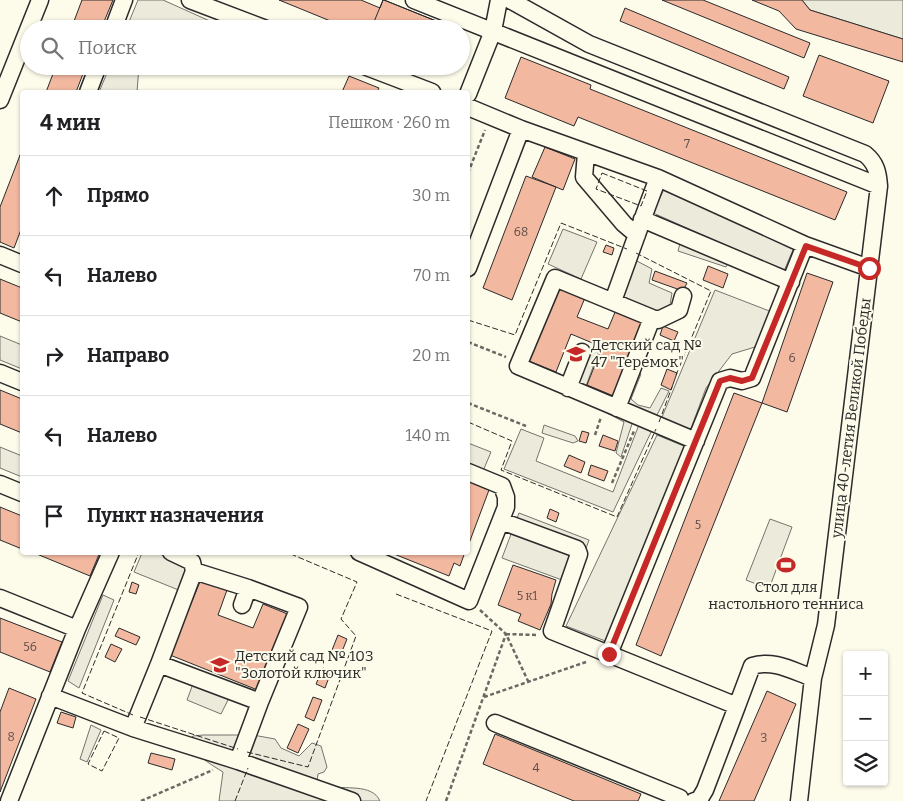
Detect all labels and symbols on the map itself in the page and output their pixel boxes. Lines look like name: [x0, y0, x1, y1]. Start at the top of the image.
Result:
house number: 7: [684, 137, 690, 151]
house number: 68: [514, 225, 528, 239]
route start: [858, 257, 881, 280]
street label: улица 40-летия Великой Победы: [827, 297, 875, 540]
place label: Детский сад № 47 "Теремок": [591, 336, 702, 371]
school or university icon: Детский сад № 47 "Теремок": [565, 343, 587, 365]
house number: 6: [788, 351, 796, 365]
house number: 5: [695, 518, 701, 532]
sports icon: Стол для настольного тенниса: [775, 554, 797, 576]
place label: Стол для настольного тенниса: [708, 578, 864, 613]
house number: 5 к1: [517, 589, 537, 603]
house number: 56: [23, 640, 37, 654]
route end: [598, 643, 621, 666]
place label: Детский сад № 103 "Золотой ключик": [235, 647, 373, 682]
school or university icon: Детский сад № 103 "Золотой ключик": [209, 654, 231, 676]
house number: 8: [7, 730, 15, 744]
house number: 3: [761, 731, 768, 745]
house number: 4: [532, 761, 540, 775]

